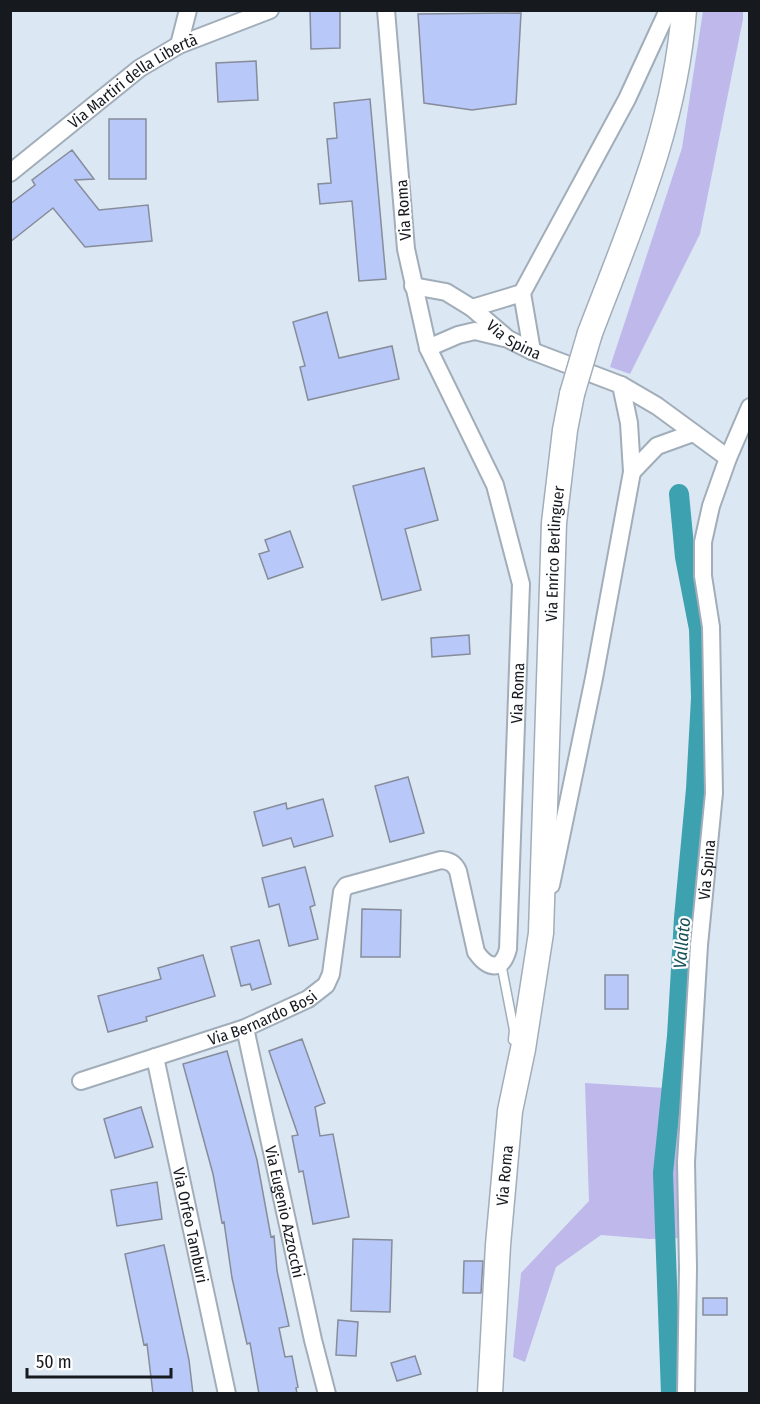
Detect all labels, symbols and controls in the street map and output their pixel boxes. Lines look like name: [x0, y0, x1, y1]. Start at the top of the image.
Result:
street label: Via Martiri della Libertà: [64, 30, 200, 132]
street label: Via Roma: [392, 179, 415, 241]
street label: Via Spina: [483, 316, 544, 364]
street label: Via Enrico Berlinguer: [542, 484, 568, 622]
street label: Via Roma: [507, 662, 528, 724]
street label: Via Spina: [694, 839, 719, 901]
water label: Vallato: [669, 916, 695, 970]
street label: Via Bernardo Bosi: [206, 987, 321, 1049]
street label: Via Eugenio Azzocchi: [261, 1144, 308, 1280]
street label: Via Roma: [493, 1144, 517, 1207]
street label: Via Orfeo Tamburi: [169, 1166, 212, 1285]
scale bar: [27, 1341, 171, 1379]
text: 50 m: [36, 1351, 72, 1373]

